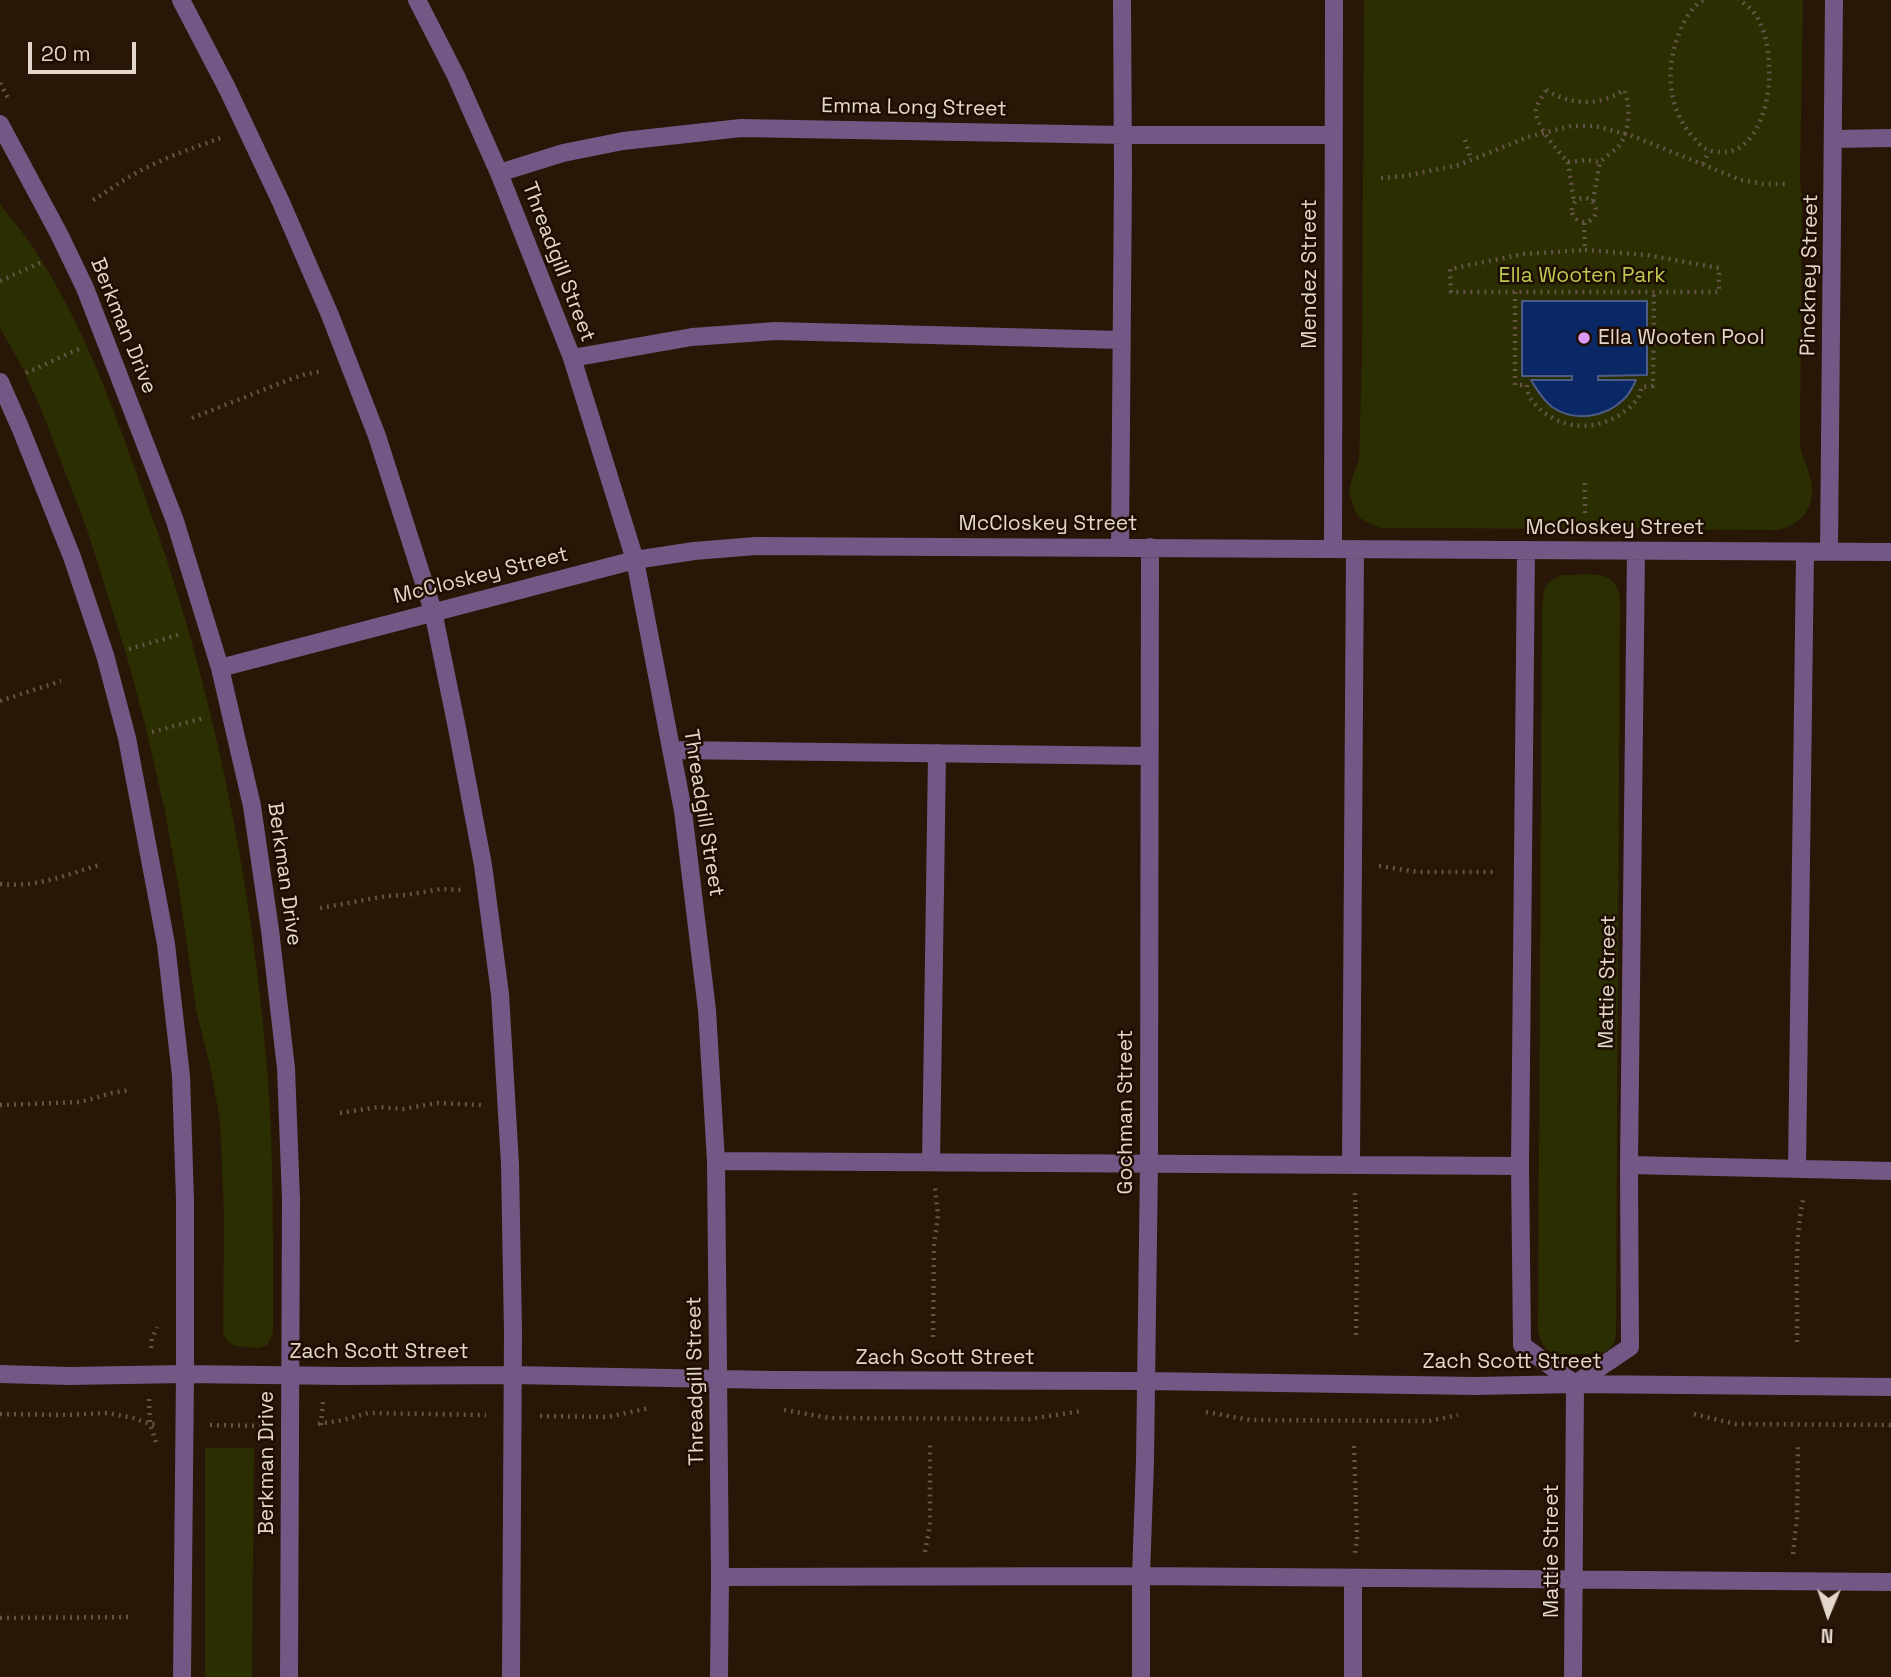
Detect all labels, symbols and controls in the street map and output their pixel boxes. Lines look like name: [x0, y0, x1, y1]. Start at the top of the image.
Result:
scale bar: [32, 28, 140, 72]
text: 20 m: [41, 40, 91, 67]
street label: Emma Long Street: [821, 94, 1007, 122]
street label: Threadgill Street: [516, 179, 600, 345]
street label: Pinckney Street: [1796, 194, 1824, 356]
street label: Mendez Street: [1297, 199, 1323, 349]
street label: Berkman Drive: [84, 254, 162, 398]
park label: Ella Wooten Park: [1499, 263, 1665, 289]
place label: Ella Wooten Pool: [1598, 325, 1765, 351]
marker: Ella Wooten Pool: [1576, 330, 1592, 346]
street label: McCloskey Street: [958, 511, 1138, 537]
street label: McCloskey Street: [1525, 515, 1705, 541]
street label: McCloskey Street: [391, 542, 571, 610]
street label: Threadgill Street: [677, 728, 729, 898]
street label: Berkman Drive: [261, 801, 307, 947]
street label: Mattie Street: [1594, 915, 1622, 1049]
street label: Gochman Street: [1113, 1030, 1139, 1194]
street label: Threadgill Street: [682, 1296, 710, 1466]
street label: Zach Scott Street: [289, 1339, 469, 1365]
street label: Zach Scott Street: [855, 1345, 1035, 1371]
street label: Zach Scott Street: [1422, 1349, 1602, 1375]
street label: Berkman Drive: [254, 1391, 280, 1535]
street label: Mattie Street: [1539, 1484, 1565, 1618]
north arrow: [1793, 1579, 1863, 1649]
text: N: [1820, 1623, 1834, 1648]

